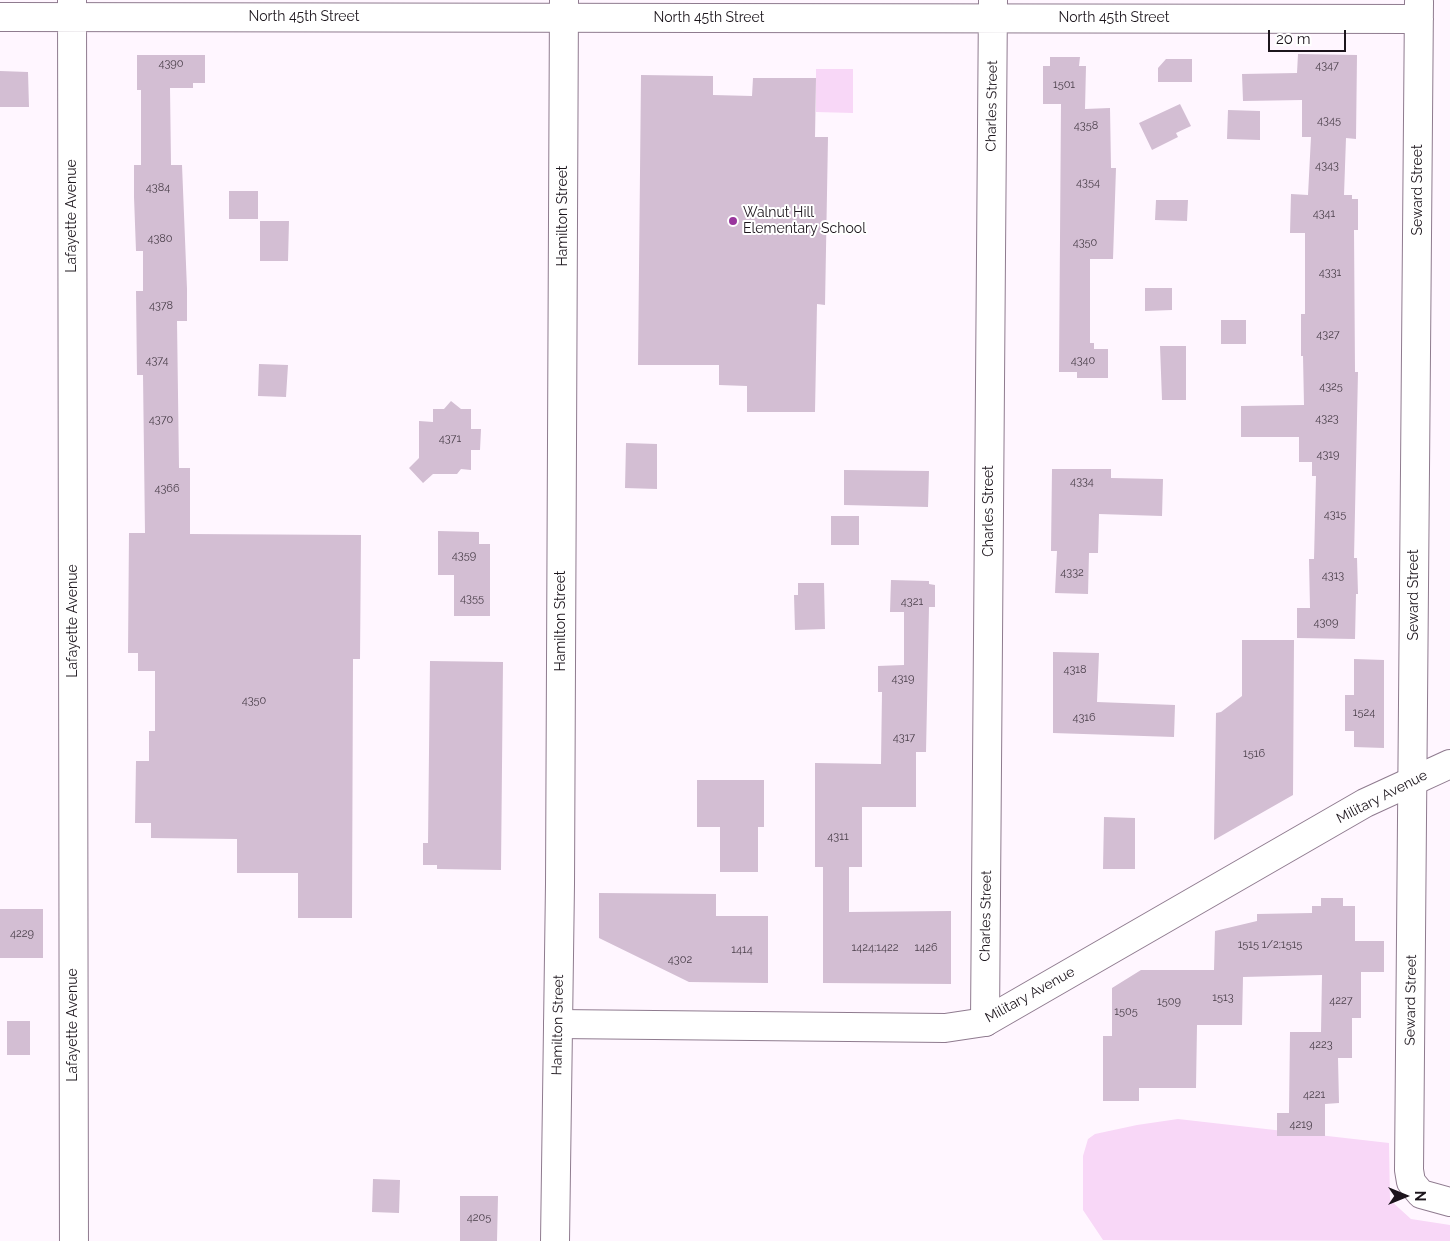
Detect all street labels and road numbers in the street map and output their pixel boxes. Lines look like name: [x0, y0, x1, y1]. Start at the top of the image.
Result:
street label: North 45th Street: [249, 9, 359, 25]
street label: North 45th Street: [654, 10, 764, 26]
street label: North 45th Street: [1059, 10, 1169, 26]
street label: Charles Street: [983, 60, 1001, 152]
street label: Seward Street: [1410, 144, 1426, 236]
street label: Lafayette Avenue: [64, 159, 80, 273]
street label: Hamilton Street: [555, 165, 571, 267]
street label: Charles Street: [981, 465, 997, 557]
street label: Seward Street: [1406, 549, 1422, 641]
street label: Lafayette Avenue: [65, 564, 81, 678]
street label: Hamilton Street: [553, 570, 569, 672]
street label: Military Avenue: [1334, 767, 1430, 827]
street label: Charles Street: [977, 870, 995, 962]
street label: Seward Street: [1402, 954, 1420, 1046]
street label: Military Avenue: [982, 963, 1078, 1027]
street label: Lafayette Avenue: [65, 968, 81, 1082]
street label: Hamilton Street: [549, 974, 567, 1076]

